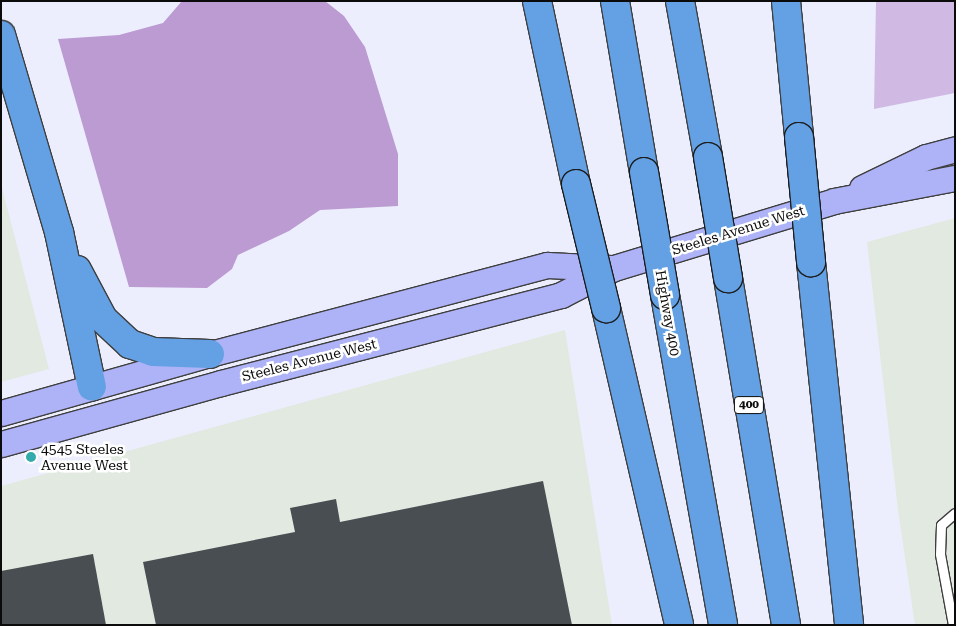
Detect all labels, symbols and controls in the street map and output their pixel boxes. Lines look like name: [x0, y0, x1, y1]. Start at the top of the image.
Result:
street label: Steeles Avenue West: [669, 202, 807, 258]
street label: Highway 400: [652, 269, 684, 357]
street label: Steeles Avenue West: [240, 335, 378, 385]
road number: 400: [733, 396, 765, 414]
place label: 4545 Steeles Avenue West: [41, 441, 128, 474]
marker: 4545 Steeles Avenue West: [25, 451, 37, 463]

